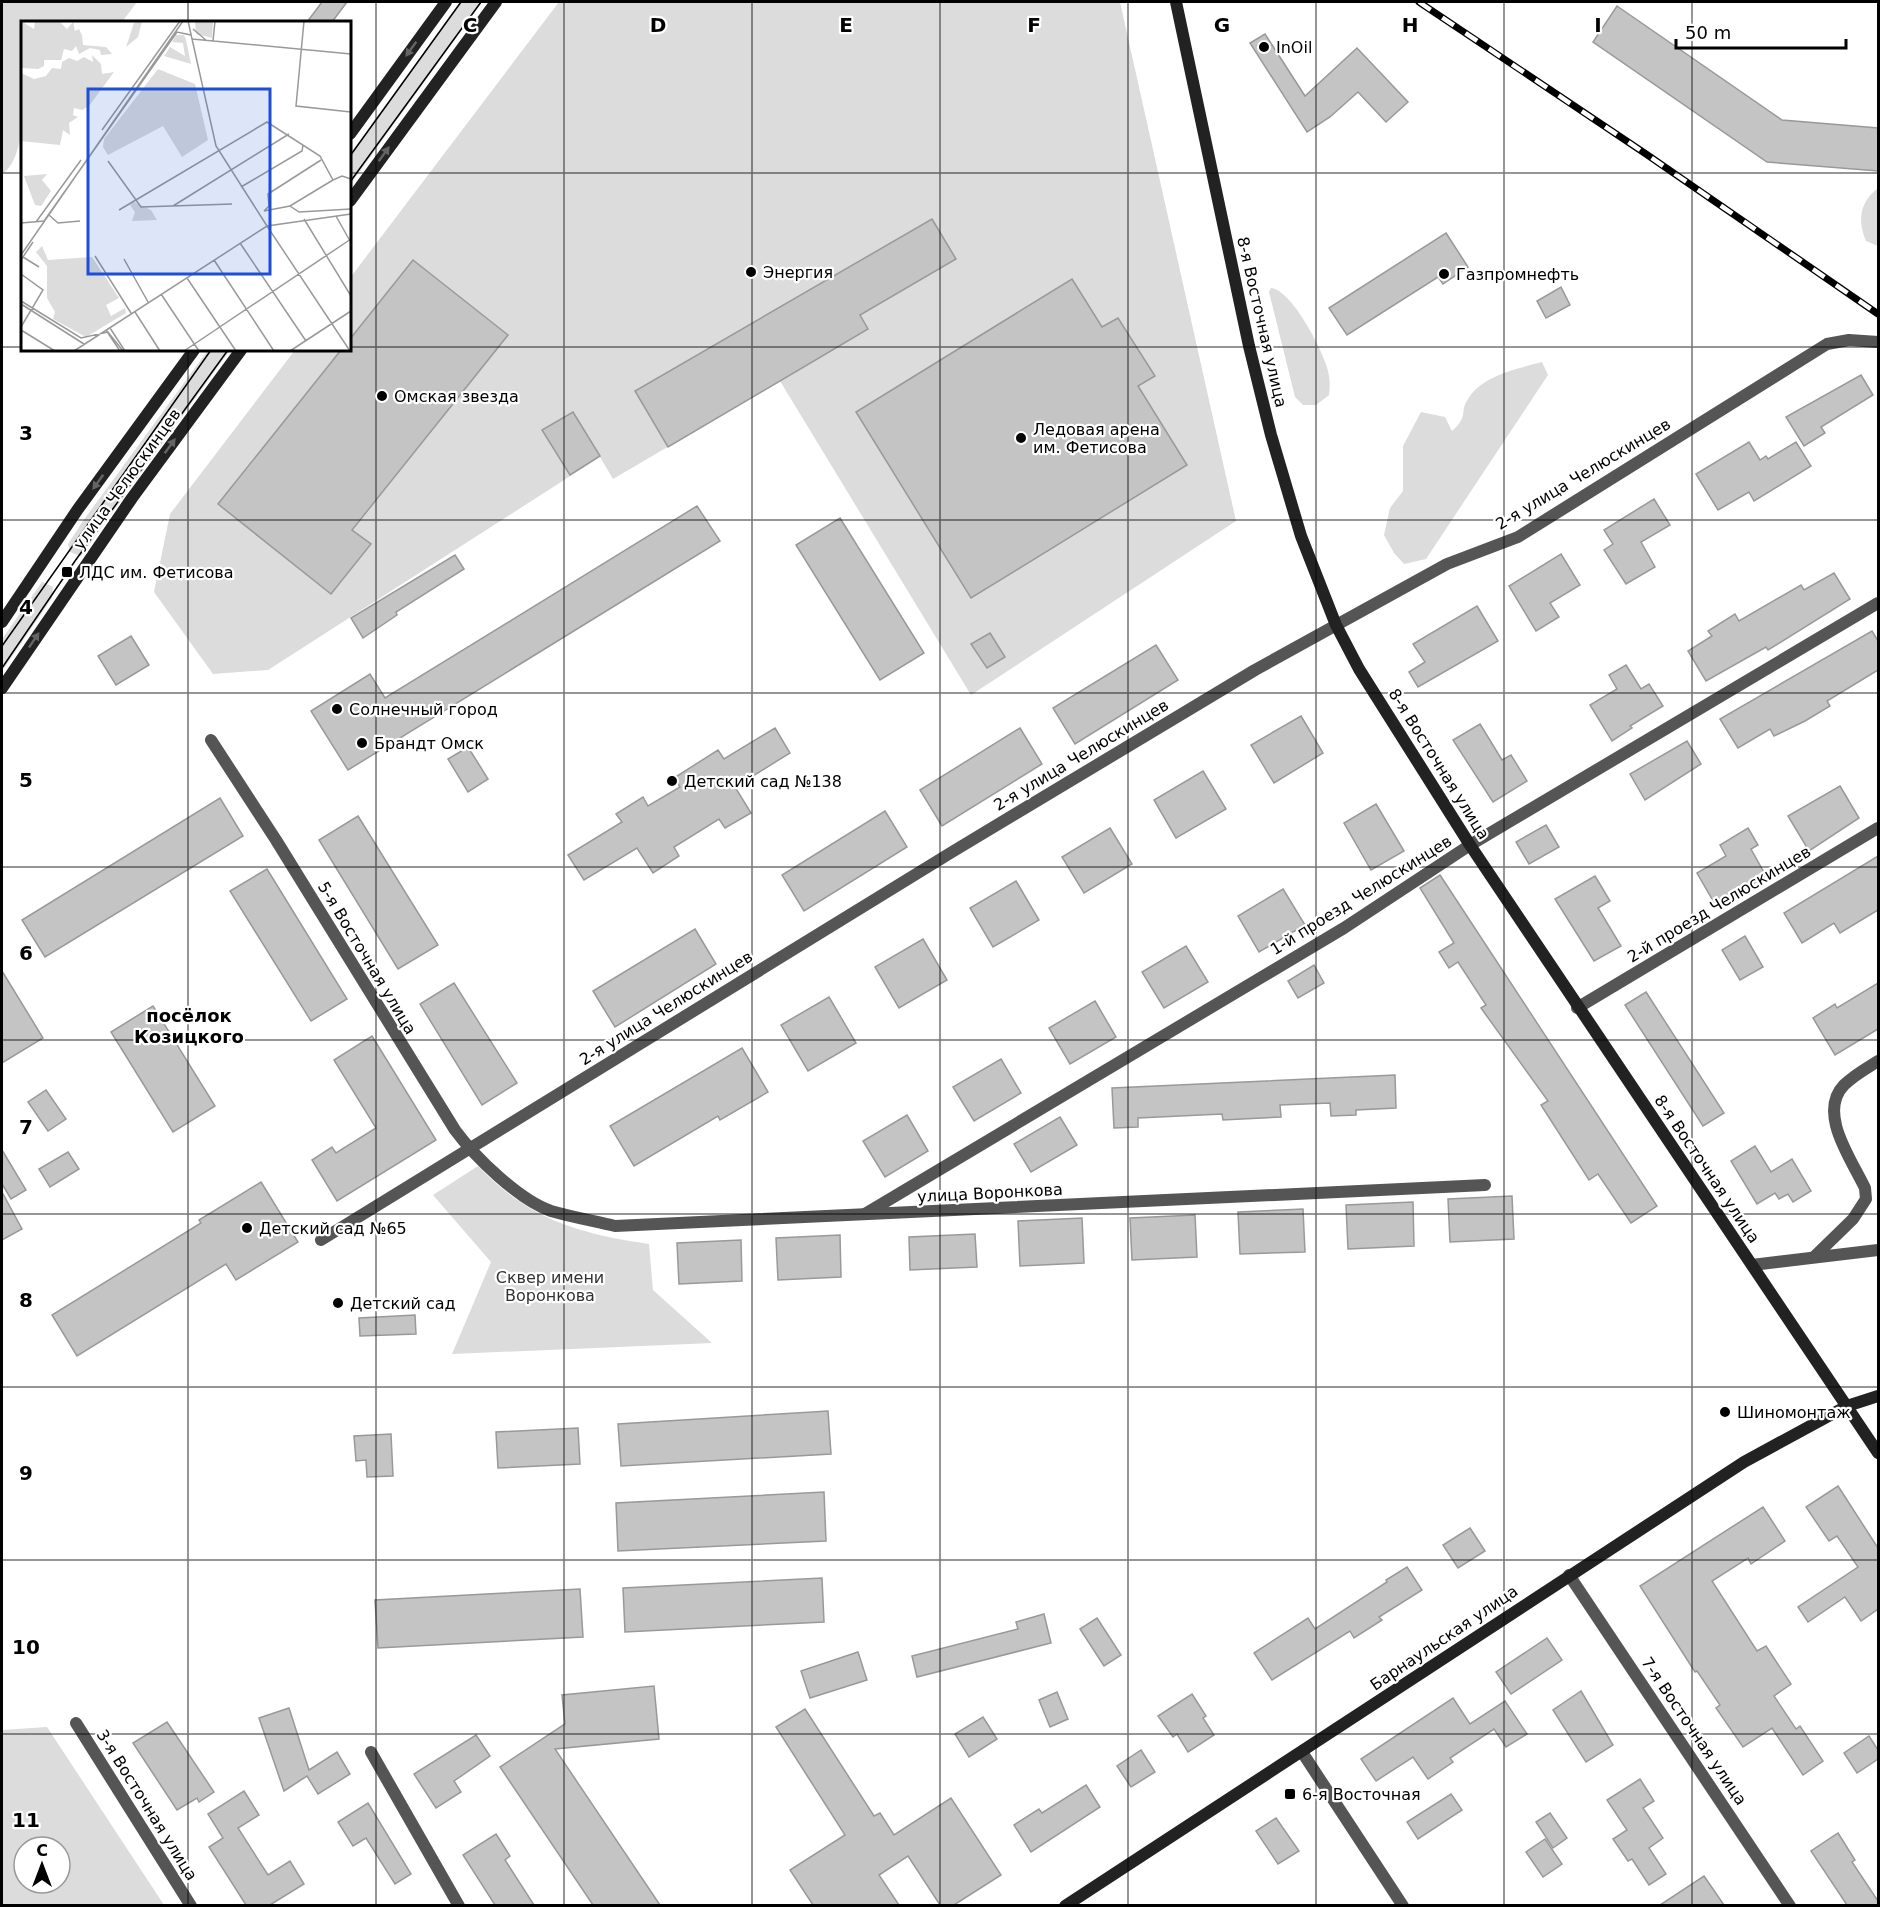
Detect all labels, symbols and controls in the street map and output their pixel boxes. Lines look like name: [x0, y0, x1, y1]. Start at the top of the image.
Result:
scale bar: [1676, 12, 1846, 50]
text: C: [463, 13, 477, 37]
text: D: [650, 13, 666, 37]
text: E: [839, 13, 853, 37]
text: F: [1027, 13, 1041, 37]
text: G: [1214, 13, 1230, 37]
text: H: [1402, 13, 1418, 37]
text: I: [1594, 13, 1602, 37]
inset map: [21, 21, 351, 351]
text: 50 m: [1685, 22, 1731, 43]
place label: InOil: [1276, 38, 1312, 57]
marker: InOil: [1257, 40, 1271, 54]
one-way arrow: [406, 41, 418, 56]
one-way arrow: [378, 147, 390, 163]
street label: 8-я Восточная улица: [1233, 235, 1291, 409]
place label: Энергия: [763, 263, 833, 282]
marker: Энергия: [744, 265, 758, 279]
place label: Газпромнефть: [1456, 265, 1579, 284]
marker: Газпромнефть: [1437, 267, 1451, 281]
place label: Омская звезда: [394, 387, 519, 406]
marker: Омская звезда: [375, 389, 389, 403]
street label: улица Челюскинцев: [69, 405, 185, 553]
street label: 2-я улица Челюскинцев: [1492, 414, 1674, 534]
place label: Ледовая арена им. Фетисова: [1033, 420, 1160, 457]
text: 3: [19, 421, 33, 445]
marker: Ледовая арена им. Фетисова: [1014, 431, 1028, 445]
one-way arrow: [164, 438, 176, 454]
one-way arrow: [92, 473, 104, 489]
place label: ЛДС им. Фетисова: [79, 563, 234, 582]
marker: ЛДС им. Фетисова: [60, 565, 74, 579]
text: 4: [19, 595, 33, 619]
one-way arrow: [28, 632, 39, 648]
street label: 8-я Восточная улица: [1385, 685, 1493, 843]
street label: 2-я улица Челюскинцев: [990, 695, 1172, 815]
place label: Солнечный город: [349, 700, 498, 719]
marker: Солнечный город: [330, 702, 344, 716]
place label: Брандт Омск: [374, 734, 484, 753]
marker: Брандт Омск: [355, 736, 369, 750]
text: 5: [19, 768, 33, 792]
place label: Детский сад №138: [684, 772, 842, 791]
marker: Детский сад №138: [665, 774, 679, 788]
street label: 1-й проезд Челюскинцев: [1267, 831, 1455, 959]
street label: 2-й проезд Челюскинцев: [1624, 842, 1814, 966]
street label: 5-я Восточная улица: [314, 878, 420, 1038]
text: 6: [19, 941, 33, 965]
street label: 2-я улица Челюскинцев: [576, 947, 756, 1069]
district label: посёлок Козицкого: [134, 1005, 244, 1047]
street label: 8-я Восточная улица: [1650, 1091, 1764, 1247]
text: 7: [19, 1115, 33, 1139]
street label: улица Воронкова: [917, 1180, 1063, 1206]
place label: Детский сад №65: [259, 1219, 407, 1238]
marker: Детский сад №65: [240, 1221, 254, 1235]
park label: Сквер имени Воронкова: [496, 1268, 604, 1305]
text: 8: [19, 1288, 33, 1312]
place label: Детский сад: [350, 1294, 456, 1313]
marker: Детский сад: [331, 1296, 345, 1310]
place label: Шиномонтаж: [1737, 1403, 1851, 1422]
marker: Шиномонтаж: [1718, 1405, 1732, 1419]
text: 9: [19, 1461, 33, 1485]
street label: Барнаульская улица: [1367, 1581, 1521, 1695]
text: 10: [12, 1635, 40, 1659]
street label: 7-я Восточная улица: [1637, 1653, 1751, 1809]
street label: 3-я Восточная улица: [93, 1726, 201, 1884]
place label: 6-я Восточная: [1302, 1785, 1421, 1804]
marker: 6-я Восточная: [1283, 1787, 1297, 1801]
text: 11: [12, 1808, 40, 1832]
north arrow: [12, 1835, 72, 1895]
text: С: [36, 1841, 48, 1860]

